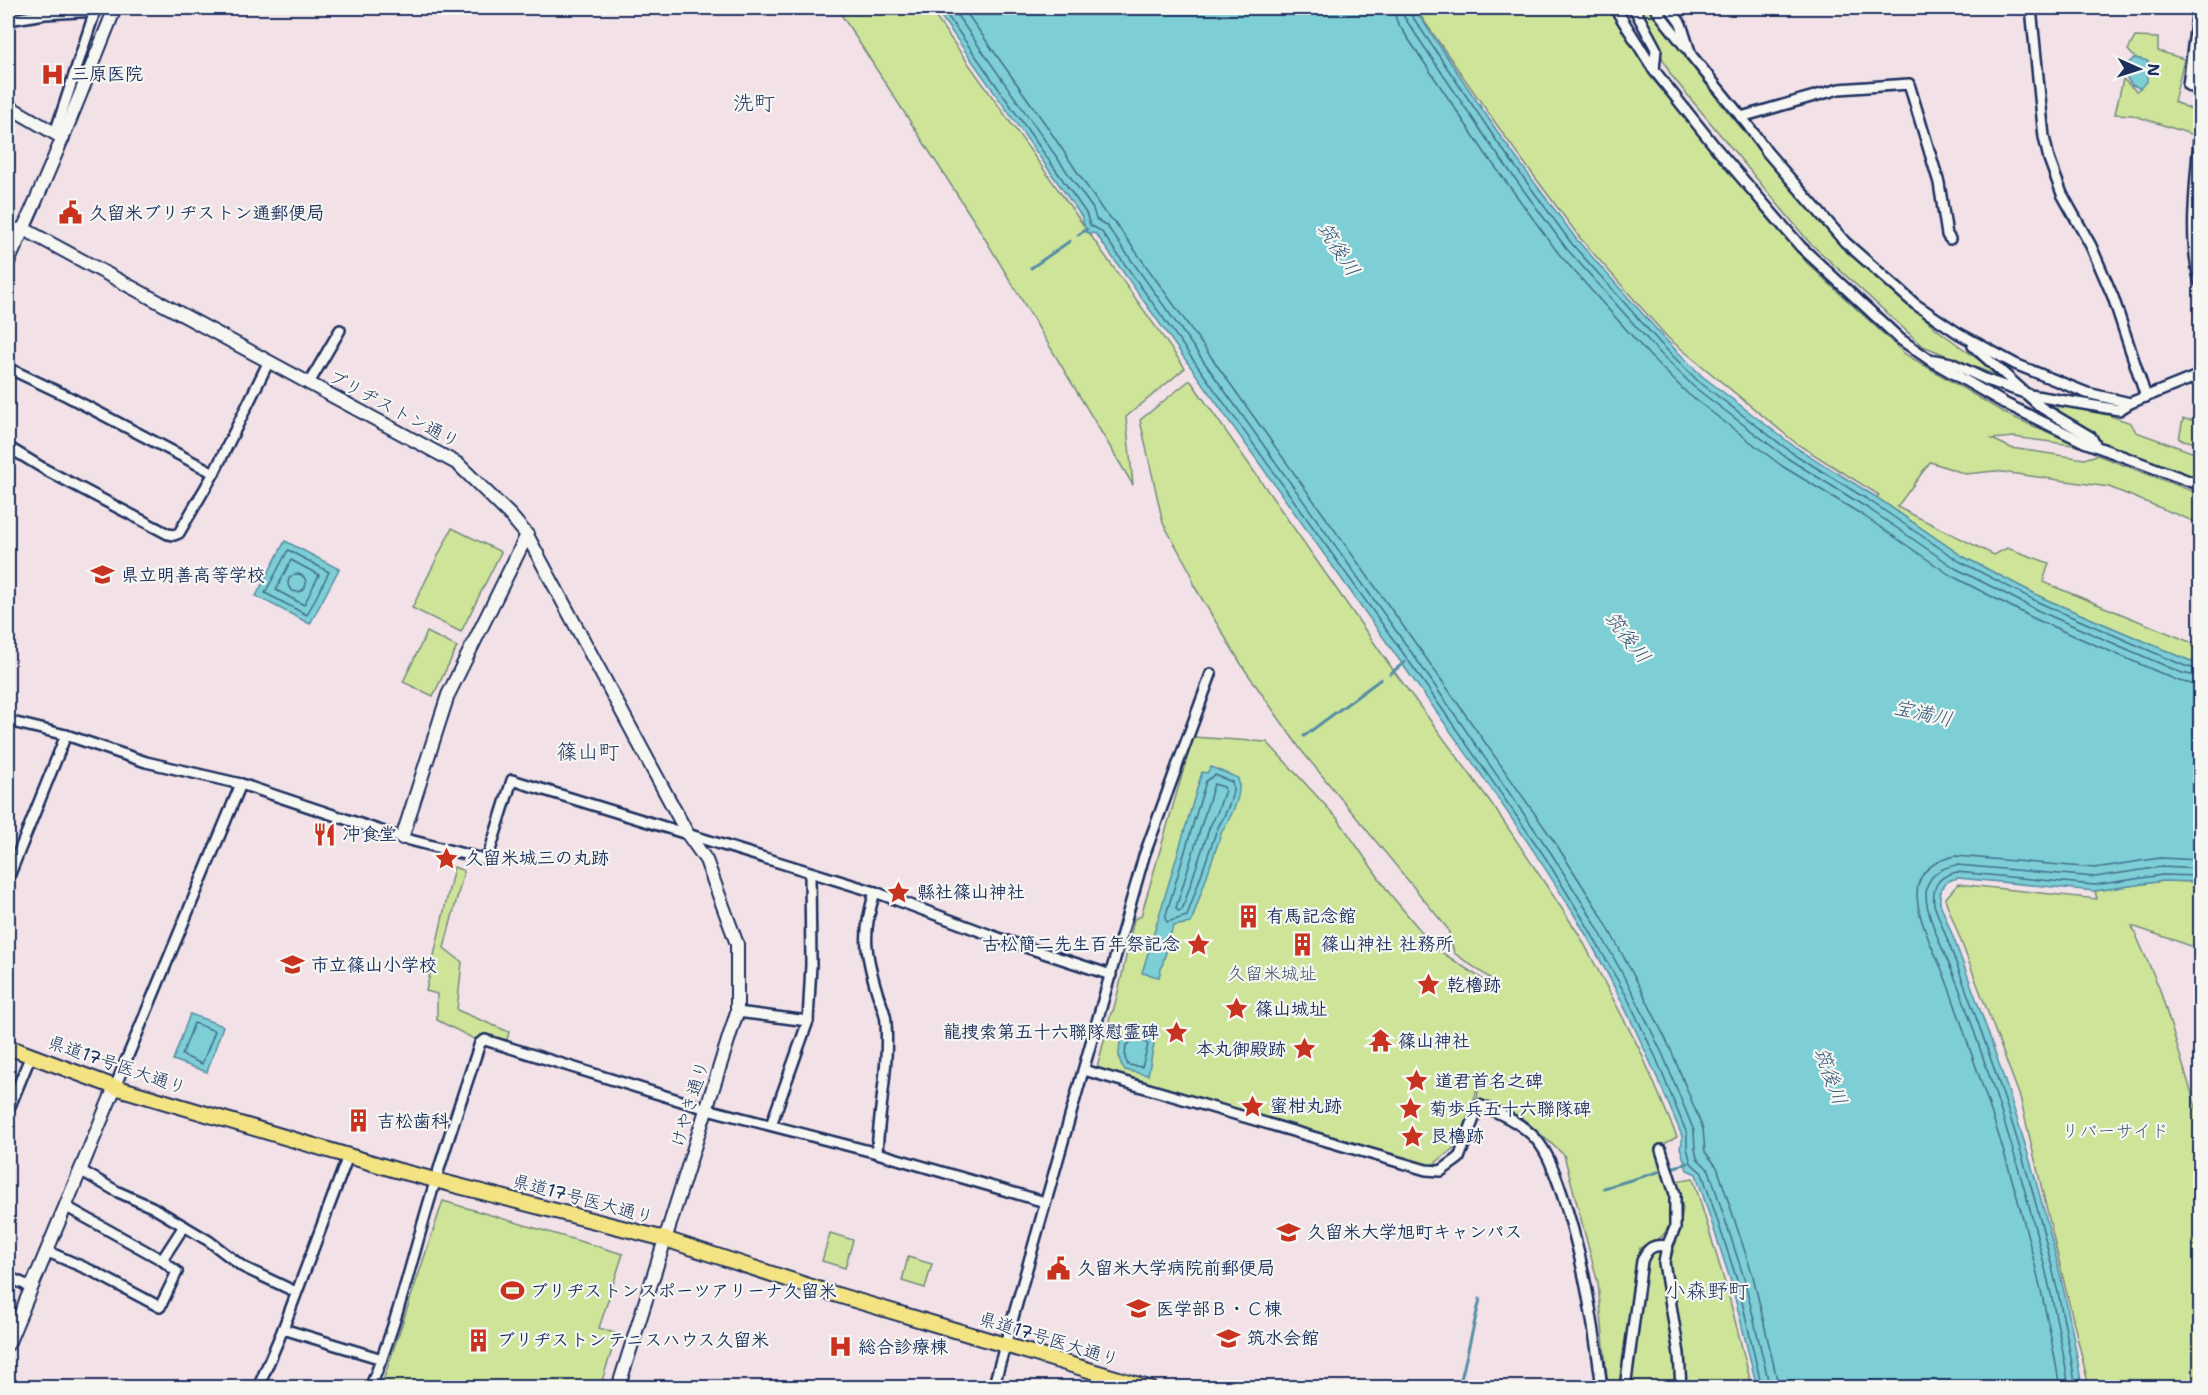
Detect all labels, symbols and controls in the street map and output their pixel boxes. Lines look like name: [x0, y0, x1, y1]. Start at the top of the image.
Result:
north arrow: [2109, 39, 2169, 99]
hospital icon: 三原医院: [40, 61, 66, 87]
place label: 三原医院: [71, 62, 143, 86]
text: N: [2143, 63, 2164, 77]
district label: 洗町: [733, 89, 775, 117]
public building icon: 久留米ブリヂストン通郵便局: [58, 200, 84, 226]
place label: 久留米ブリヂストン通郵便局: [89, 201, 324, 225]
water label: 筑後川: [1312, 217, 1366, 281]
street label: ブリヂストン通り: [324, 364, 464, 454]
school or university icon: 県立明善高等学校: [90, 562, 116, 588]
place label: 県立明善高等学校: [121, 563, 265, 587]
water label: 筑後川: [1599, 605, 1657, 669]
water label: 宝満川: [1891, 694, 1955, 732]
district label: 篠山町: [557, 738, 620, 766]
restaurant icon: 冲食堂: [312, 821, 338, 847]
place label: 冲食堂: [343, 822, 397, 846]
place icon: 久留米城三の丸跡: [434, 845, 460, 871]
place label: 久留米城三の丸跡: [465, 846, 609, 870]
place icon: 縣社篠山神社: [886, 879, 912, 905]
place label: 縣社篠山神社: [917, 880, 1025, 904]
building icon: 有馬記念館: [1235, 903, 1261, 929]
place label: 有馬記念館: [1266, 904, 1356, 928]
place icon: 古松簡二先生百年祭記念: [1185, 931, 1211, 957]
building icon: 篠山神社 社務所: [1290, 931, 1316, 957]
place label: 古松簡二先生百年祭記念: [982, 932, 1180, 956]
place label: 篠山神社 社務所: [1321, 932, 1453, 956]
school or university icon: 市立篠山小学校: [280, 952, 306, 978]
place label: 市立篠山小学校: [311, 953, 437, 977]
park label: 久留米城址: [1227, 962, 1317, 986]
place icon: 乾櫓跡: [1416, 972, 1442, 998]
place label: 乾櫓跡: [1447, 973, 1501, 997]
place icon: 篠山城址: [1224, 996, 1250, 1022]
place label: 篠山城址: [1255, 997, 1327, 1021]
place icon: 龍捜索第五十六聯隊慰霊碑: [1164, 1019, 1190, 1045]
place label: 龍捜索第五十六聯隊慰霊碑: [943, 1020, 1159, 1044]
temple icon: 篠山神社: [1367, 1028, 1393, 1054]
place label: 篠山神社: [1398, 1029, 1470, 1053]
street label: 県道17号医大通り: [44, 1030, 190, 1100]
place icon: 本丸御殿跡: [1291, 1036, 1317, 1062]
place label: 本丸御殿跡: [1196, 1037, 1286, 1061]
water label: 筑後川: [1809, 1043, 1853, 1109]
street label: けやき通り: [665, 1057, 715, 1151]
place icon: 道君首名之碑: [1404, 1068, 1430, 1094]
place label: 道君首名之碑: [1435, 1069, 1543, 1093]
place icon: 蜜柑丸跡: [1239, 1093, 1265, 1119]
place label: 蜜柑丸跡: [1270, 1094, 1342, 1118]
place icon: 菊歩兵五十六聯隊碑: [1398, 1096, 1424, 1122]
place label: 菊歩兵五十六聯隊碑: [1429, 1097, 1591, 1121]
building icon: 吉松歯科: [346, 1108, 372, 1134]
place label: 吉松歯科: [377, 1109, 449, 1133]
park label: リバーサイド: [2061, 1119, 2169, 1143]
place icon: 艮櫓跡: [1399, 1123, 1425, 1149]
place label: 艮櫓跡: [1430, 1124, 1484, 1148]
street label: 県道17号医大通り: [510, 1169, 656, 1229]
school or university icon: 久留米大学旭町キャンパス: [1276, 1219, 1302, 1245]
place label: 久留米大学旭町キャンパス: [1307, 1220, 1522, 1244]
public building icon: 久留米大学病院前郵便局: [1046, 1255, 1072, 1281]
place label: 久留米大学病院前郵便局: [1077, 1256, 1275, 1280]
district label: 小森野町: [1665, 1277, 1749, 1305]
sports icon: ブリヂストンスポーツアリーナ久留米: [499, 1278, 525, 1304]
place label: ブリヂストンスポーツアリーナ久留米: [530, 1279, 837, 1303]
school or university icon: 医学部Ｂ・Ｃ棟: [1125, 1296, 1151, 1322]
place label: 医学部Ｂ・Ｃ棟: [1156, 1297, 1282, 1321]
street label: 県道17号医大通り: [976, 1306, 1122, 1372]
school or university icon: 筑水会館: [1216, 1325, 1242, 1351]
place label: 筑水会館: [1247, 1326, 1319, 1350]
building icon: ブリヂストンテニスハウス久留米: [466, 1327, 492, 1353]
place label: ブリヂストンテニスハウス久留米: [497, 1328, 769, 1352]
hospital icon: 総合診療棟: [827, 1334, 853, 1360]
place label: 総合診療棟: [858, 1335, 948, 1359]

